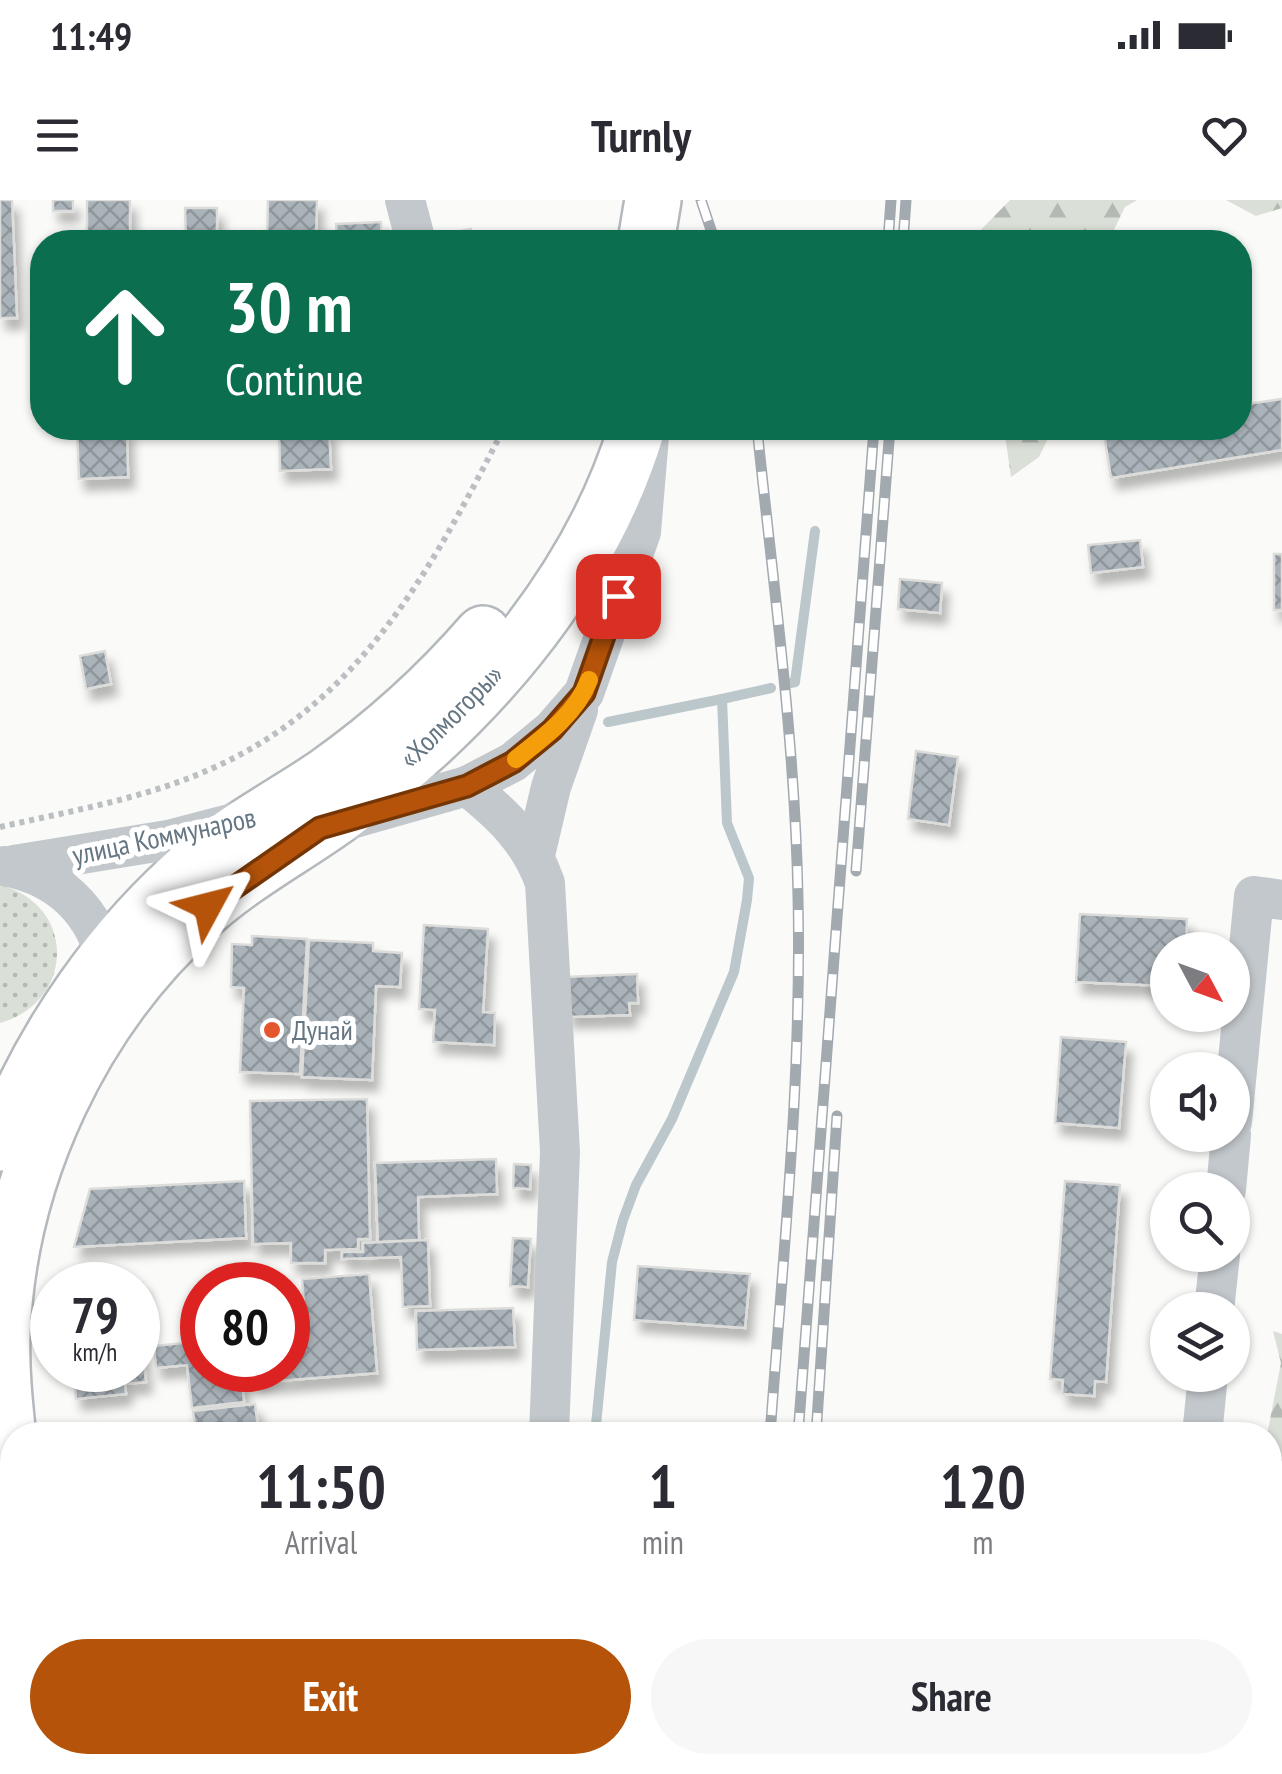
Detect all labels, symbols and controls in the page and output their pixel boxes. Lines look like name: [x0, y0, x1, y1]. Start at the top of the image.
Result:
text: 11:49: [50, 11, 132, 60]
text: Turnly: [591, 106, 691, 164]
icon: menu: [30, 108, 85, 163]
icon: heart: [1197, 108, 1252, 163]
text: 30 m: [225, 261, 353, 351]
icon: ahead: [60, 270, 190, 400]
text: Continue: [225, 349, 364, 407]
pin: [576, 554, 661, 639]
icon: arrive: [591, 569, 646, 624]
street label: «Холмогоры»: [391, 656, 510, 775]
street label: улица Коммунаров: [69, 798, 259, 873]
position arrow: [156, 854, 260, 958]
north arrow: [1150, 932, 1250, 1032]
map controls: [1150, 932, 1250, 1392]
place label: Дунай: [292, 1011, 353, 1048]
marker: Дунай: [261, 1019, 283, 1041]
button: sound: [1150, 1052, 1250, 1152]
button: search: [1150, 1172, 1250, 1272]
speed limit sign: 80: [180, 1262, 310, 1392]
text: 79: [71, 1282, 119, 1347]
button: layers: [1150, 1292, 1250, 1392]
text: km/h: [73, 1336, 117, 1368]
text: 11:50: [256, 1447, 386, 1525]
text: 1: [649, 1447, 677, 1525]
text: 120: [940, 1447, 1026, 1525]
text: Arrival: [285, 1521, 357, 1563]
text: min: [642, 1521, 684, 1563]
text: m: [972, 1521, 993, 1563]
button: Exit: [30, 1639, 631, 1754]
button: Share: [651, 1639, 1252, 1754]

